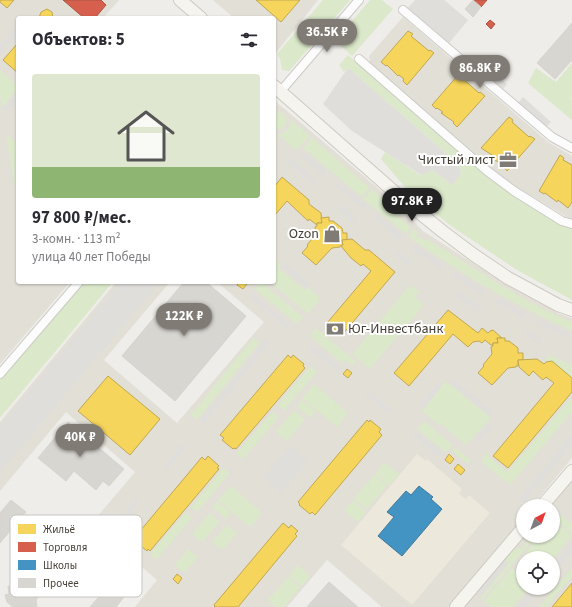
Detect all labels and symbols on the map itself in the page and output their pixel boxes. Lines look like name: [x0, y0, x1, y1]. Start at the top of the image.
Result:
pin: 36.5K ₽: [290, 19, 364, 53]
pin: 86.8K ₽: [443, 55, 517, 89]
place label: Чистый лист: [418, 150, 496, 170]
office icon: Чистый лист: [498, 150, 518, 170]
pin: 97.8K ₽: [375, 188, 449, 222]
place label: Ozon: [289, 224, 319, 244]
shop icon: Ozon: [322, 224, 342, 244]
pin: 122K ₽: [151, 303, 217, 337]
bank icon: Юг-Инвестбанк: [325, 319, 345, 339]
place label: Юг-Инвестбанк: [348, 319, 443, 339]
pin: 40K ₽: [52, 424, 108, 458]
north arrow: [516, 499, 560, 543]
legend: [10, 515, 142, 597]
text: Жильё: [43, 522, 76, 537]
text: Торговля: [43, 540, 87, 555]
text: Школы: [43, 558, 77, 573]
text: Прочее: [43, 576, 79, 591]

